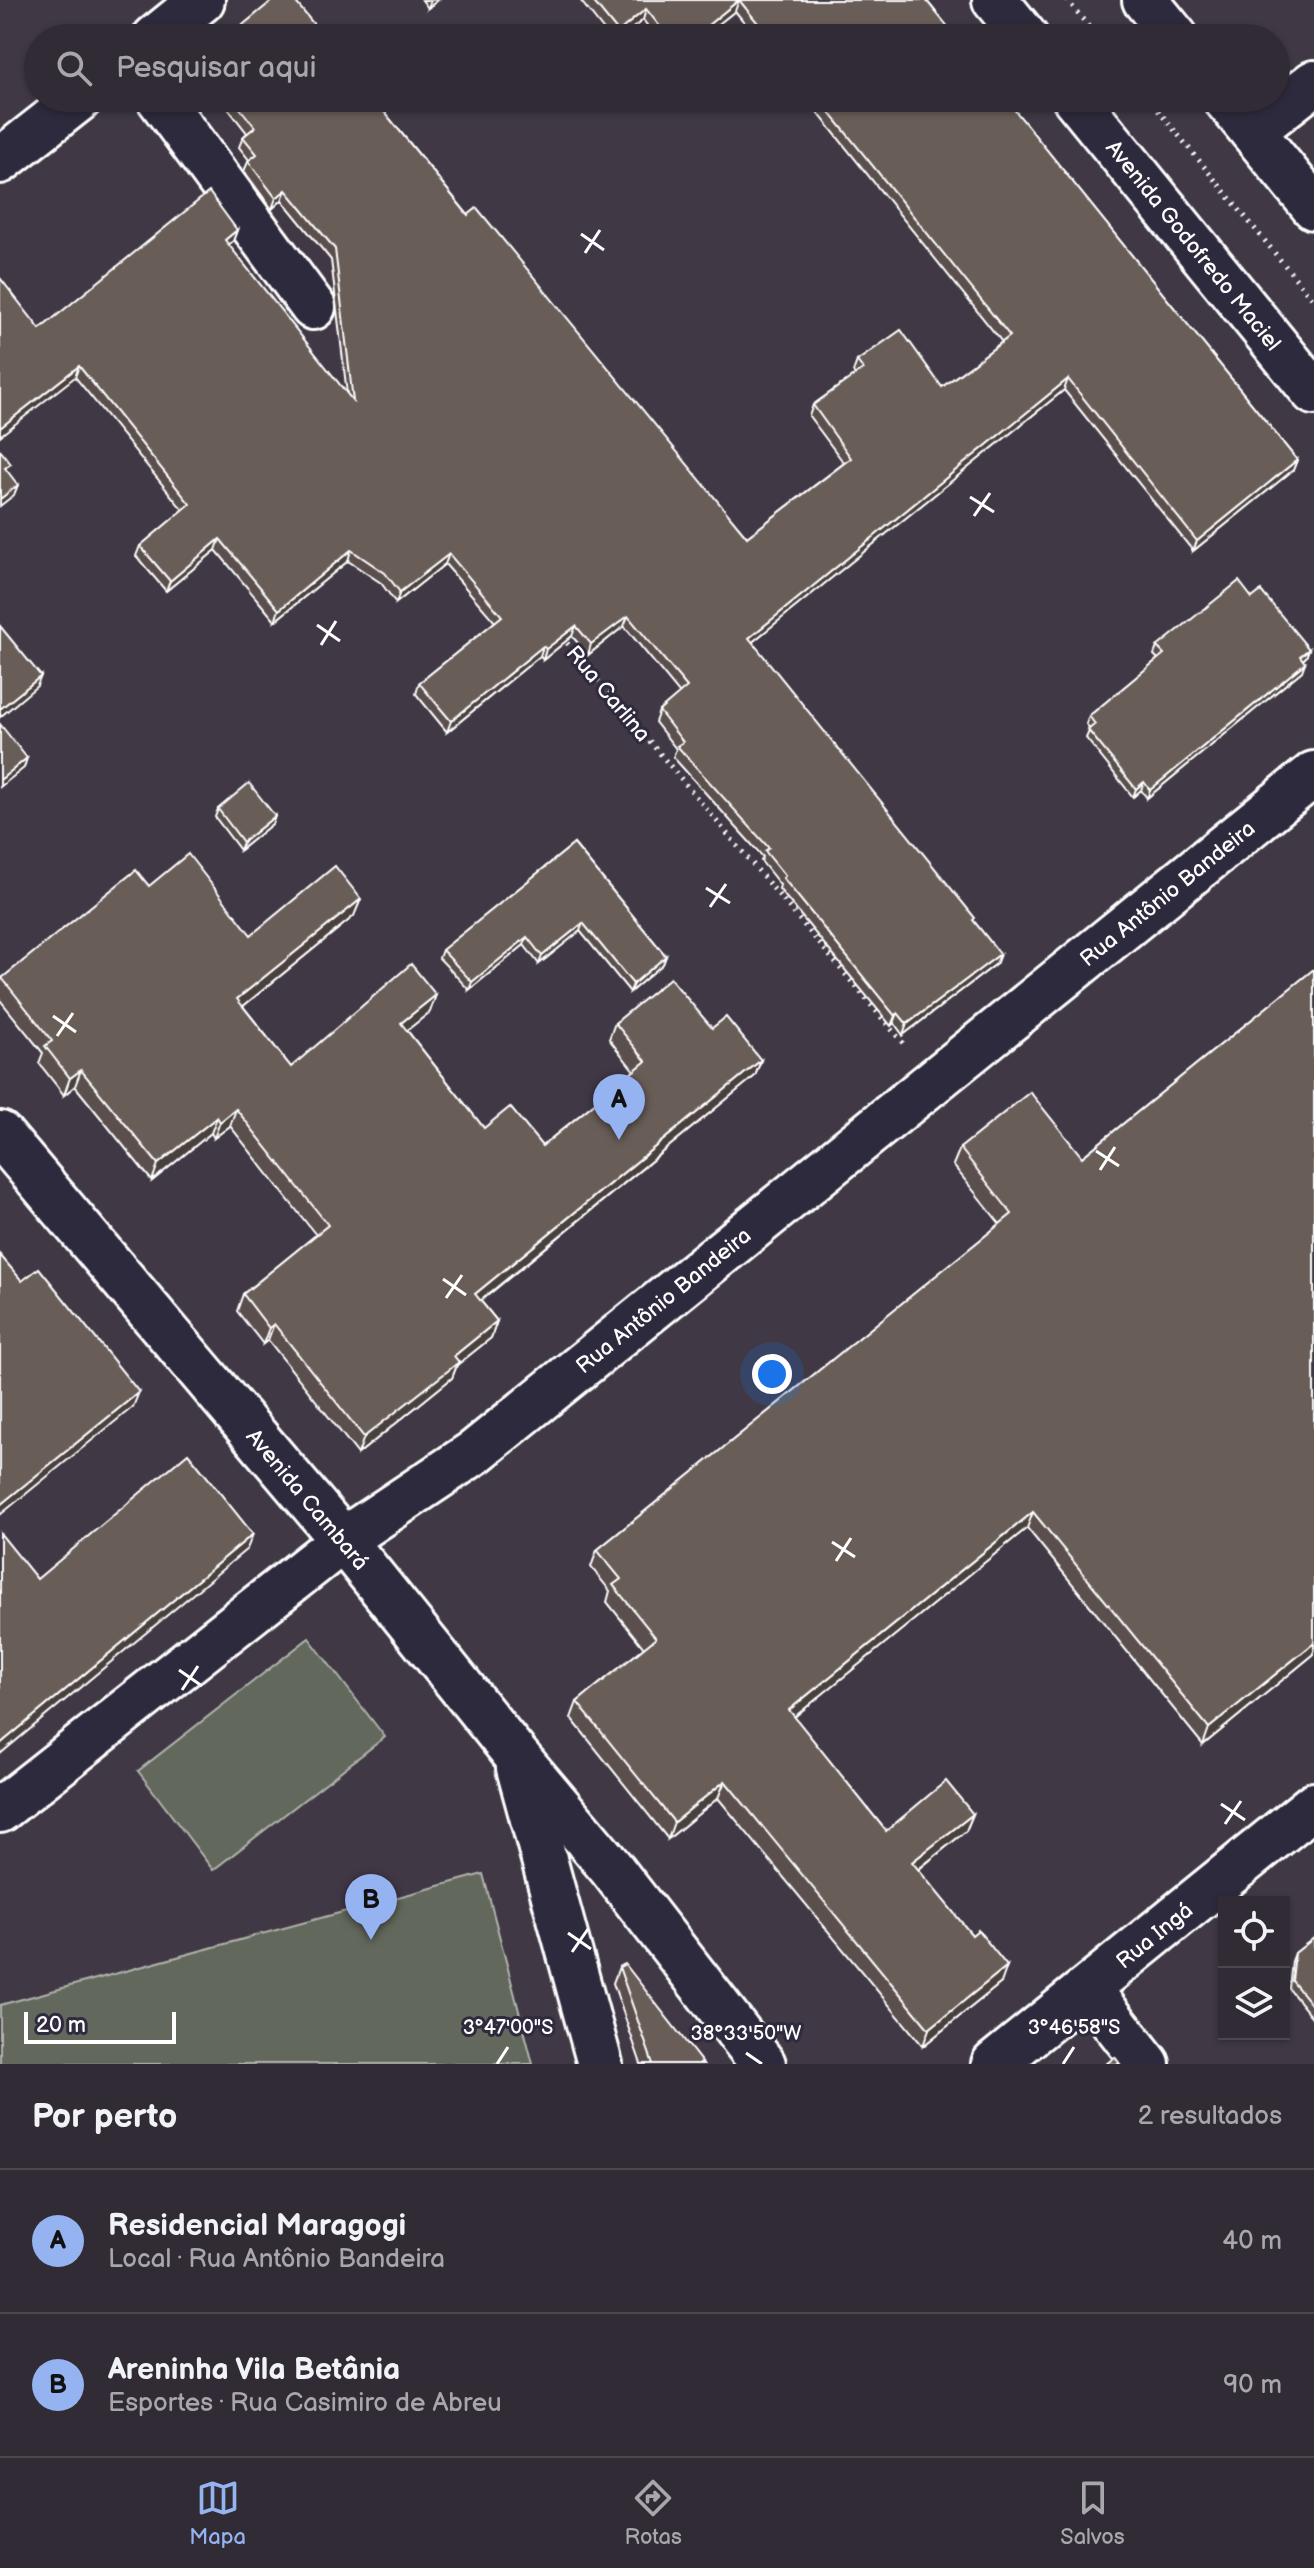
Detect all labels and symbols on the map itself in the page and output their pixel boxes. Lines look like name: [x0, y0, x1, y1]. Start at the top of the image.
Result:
street label: Avenida Godofredo Maciel: [1099, 135, 1286, 357]
street label: Rua Carlina: [560, 640, 656, 748]
street label: Rua Antônio Bandeira: [1075, 815, 1261, 973]
pin: A: [593, 1074, 645, 1140]
street label: Rua Antônio Bandeira: [571, 1222, 757, 1380]
your location: [752, 1354, 792, 1394]
street label: Avenida Cambará: [240, 1424, 374, 1576]
pin: B: [345, 1874, 397, 1940]
street label: Rua Ingá: [1111, 1897, 1199, 1975]
scale bar: [24, 2008, 176, 2044]
text: 3°47'00"S: [463, 2016, 553, 2040]
text: 3°46'58"S: [1028, 2016, 1120, 2040]
text: 38°33'50"W: [690, 2022, 802, 2046]

